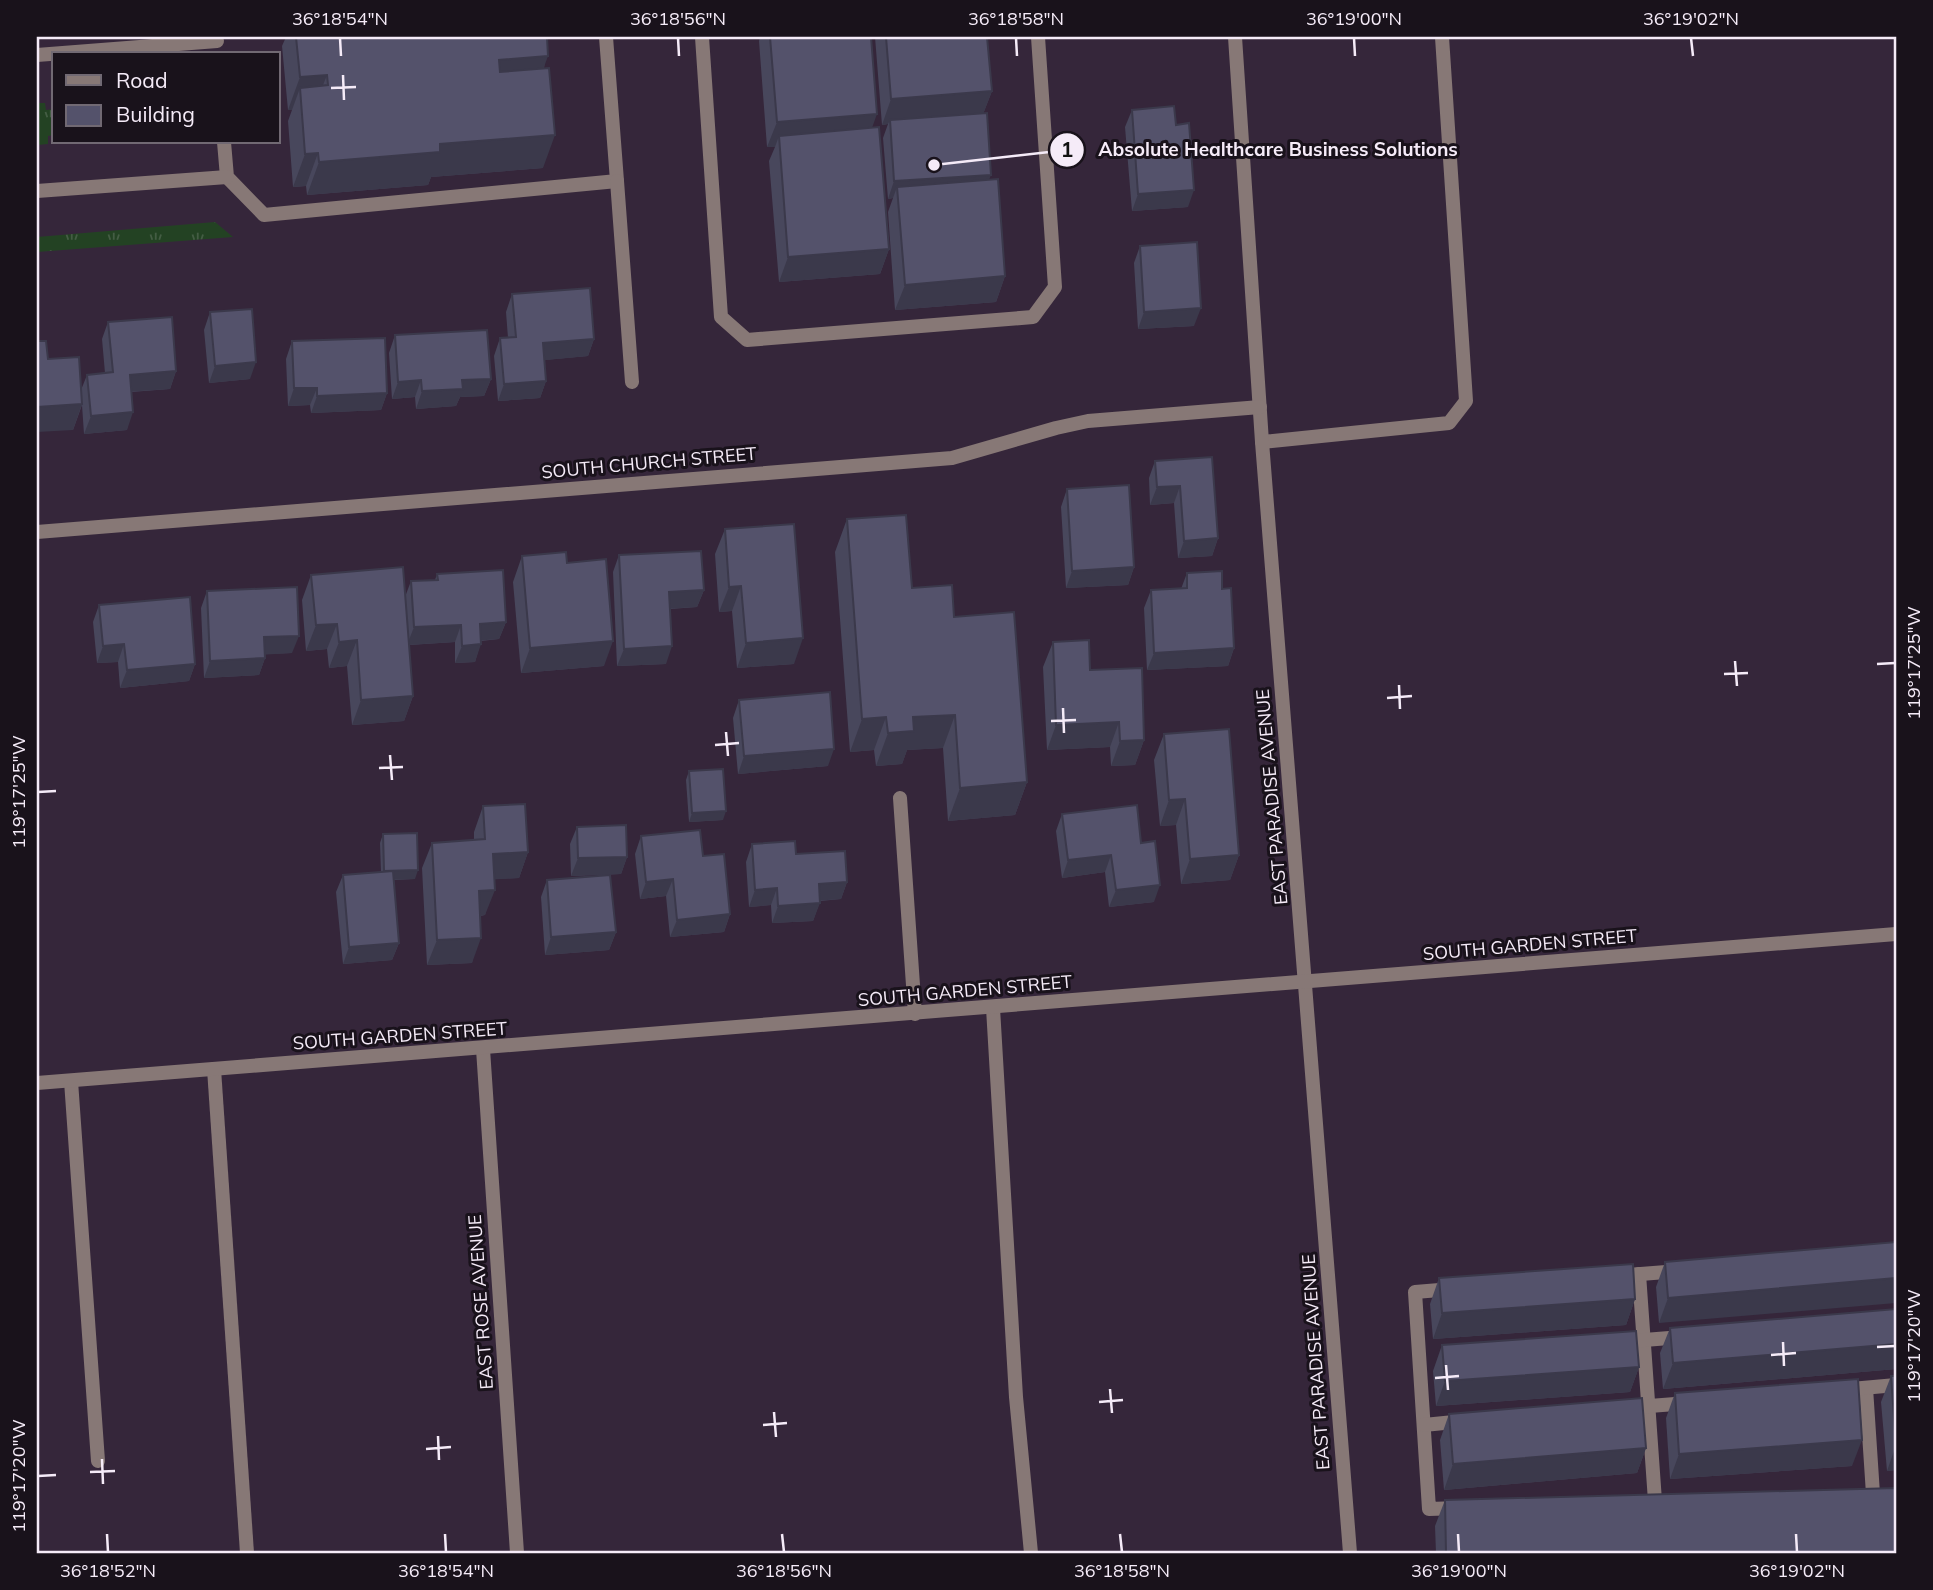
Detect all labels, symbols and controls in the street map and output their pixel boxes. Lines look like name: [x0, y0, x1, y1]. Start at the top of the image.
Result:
text: 36°18'54"N: [292, 7, 388, 30]
text: 36°18'56"N: [630, 7, 726, 30]
text: 36°18'58"N: [968, 7, 1064, 30]
text: 36°19'00"N: [1306, 7, 1402, 30]
text: 36°19'02"N: [1643, 7, 1739, 30]
legend: [52, 52, 280, 144]
text: Road: [116, 67, 167, 93]
text: Building: [116, 101, 195, 127]
callout: Absolute Healthcare Business Solutions: [1049, 130, 1472, 170]
text: 1: [1061, 136, 1073, 162]
text: Absolute Healthcare Business Solutions: [1098, 137, 1458, 161]
street label: SOUTH CHURCH STREET: [540, 442, 758, 483]
text: 119°17'25"W: [1902, 606, 1925, 720]
street label: EAST PARADISE AVENUE: [1251, 688, 1292, 906]
text: 119°17'25"W: [7, 735, 30, 849]
street label: SOUTH GARDEN STREET: [1422, 924, 1638, 965]
street label: SOUTH GARDEN STREET: [857, 970, 1073, 1011]
street label: SOUTH GARDEN STREET: [292, 1017, 508, 1054]
street label: EAST ROSE AVENUE: [463, 1214, 498, 1390]
street label: EAST PARADISE AVENUE: [1296, 1253, 1335, 1471]
text: 119°17'20"W: [1902, 1289, 1925, 1403]
text: 119°17'20"W: [7, 1419, 30, 1533]
text: 36°18'52"N: [60, 1559, 156, 1582]
text: 36°18'54"N: [398, 1559, 494, 1582]
text: 36°18'56"N: [736, 1559, 832, 1582]
text: 36°18'58"N: [1074, 1559, 1170, 1582]
text: 36°19'00"N: [1411, 1559, 1507, 1582]
text: 36°19'02"N: [1749, 1559, 1845, 1582]

